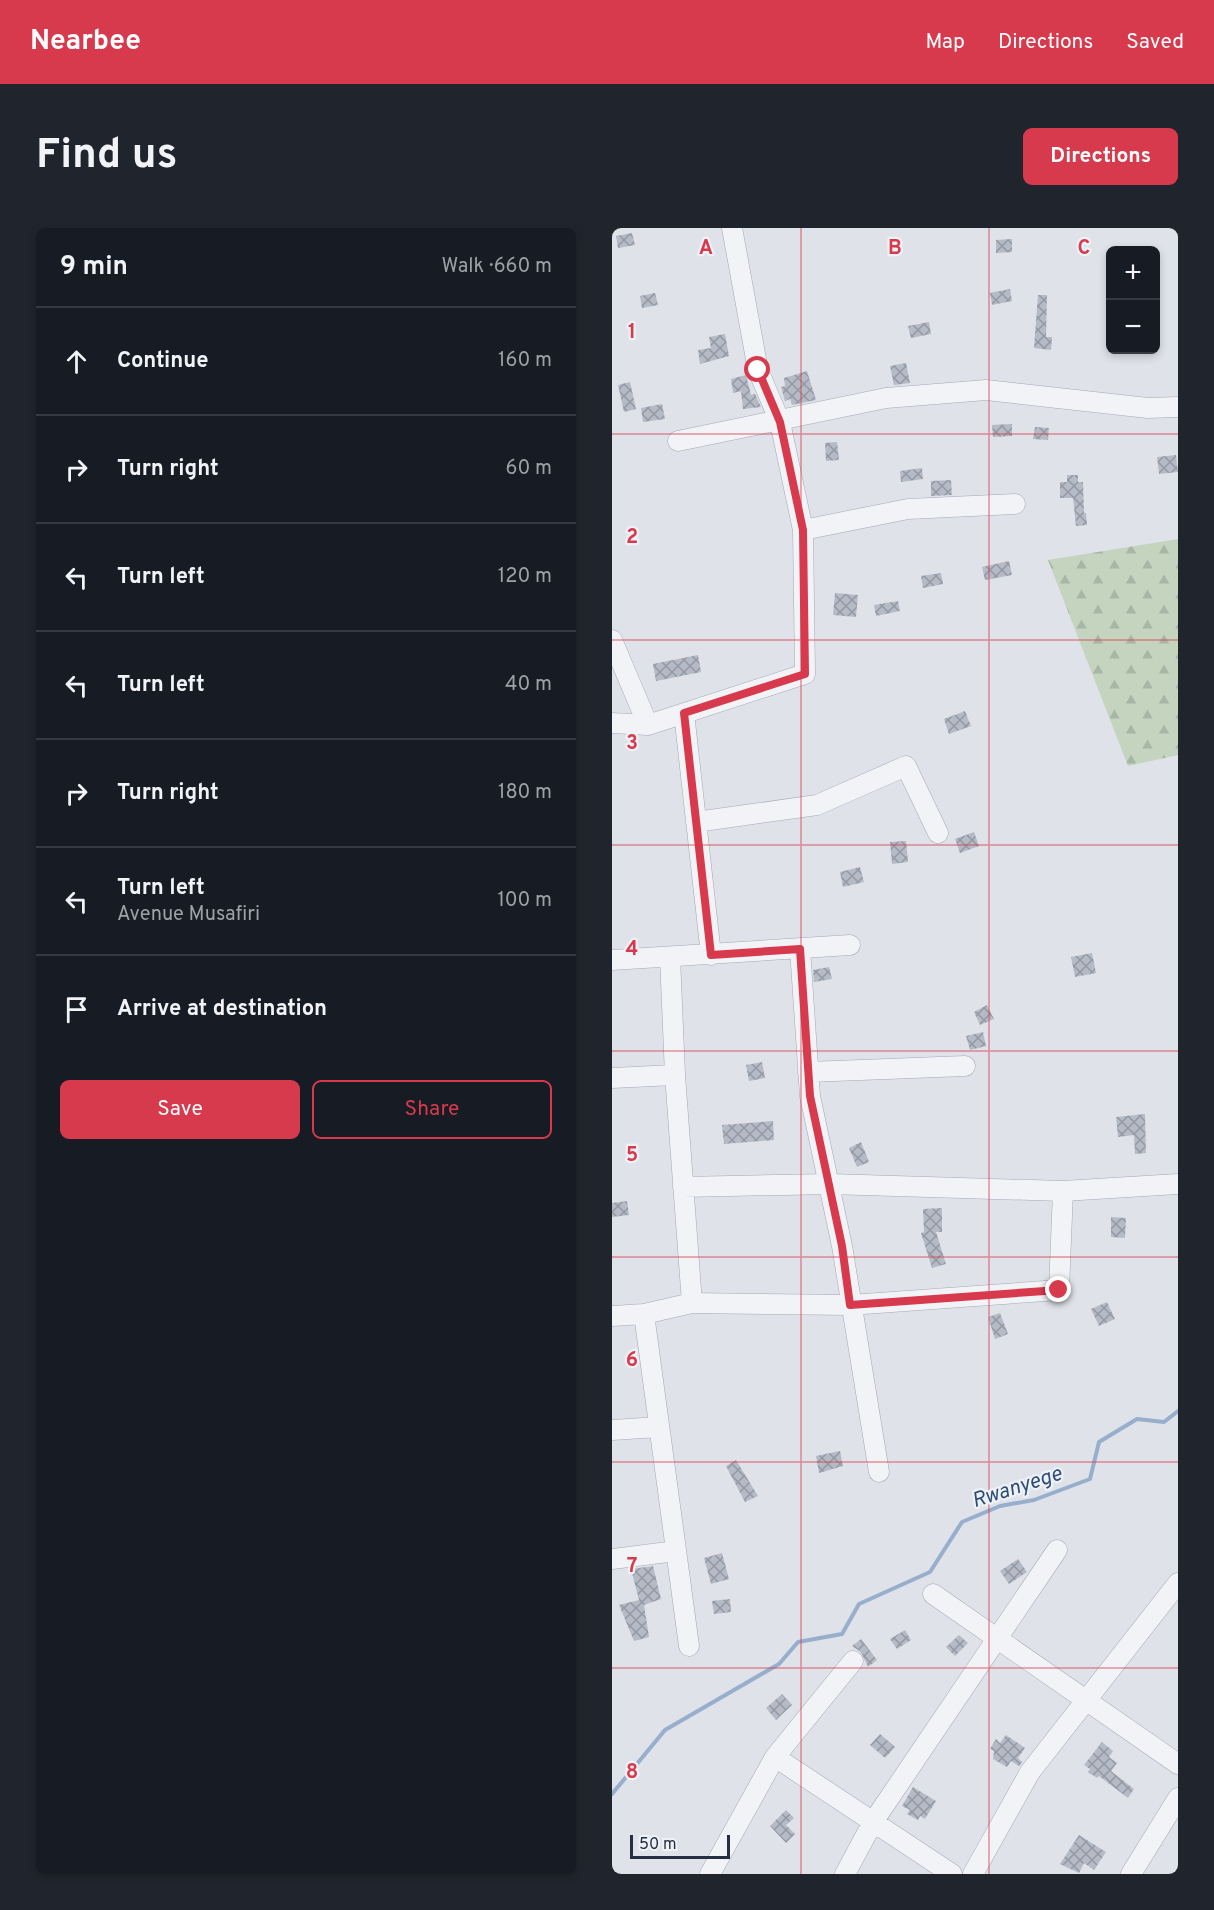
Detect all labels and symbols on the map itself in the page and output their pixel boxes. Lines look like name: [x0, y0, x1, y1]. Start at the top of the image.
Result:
text: A: [699, 236, 713, 262]
text: B: [888, 236, 902, 262]
text: C: [1078, 236, 1090, 262]
text: 1: [628, 320, 636, 346]
route start: [744, 356, 770, 382]
text: 2: [626, 525, 638, 551]
text: 3: [626, 731, 638, 757]
text: 4: [626, 937, 638, 963]
text: 5: [626, 1143, 638, 1169]
route end: [1045, 1276, 1071, 1302]
text: 6: [626, 1348, 638, 1374]
water label: Rwanyege: [969, 1460, 1067, 1515]
text: 7: [627, 1554, 637, 1580]
text: 8: [626, 1760, 638, 1786]
scale bar: [630, 1832, 730, 1860]

